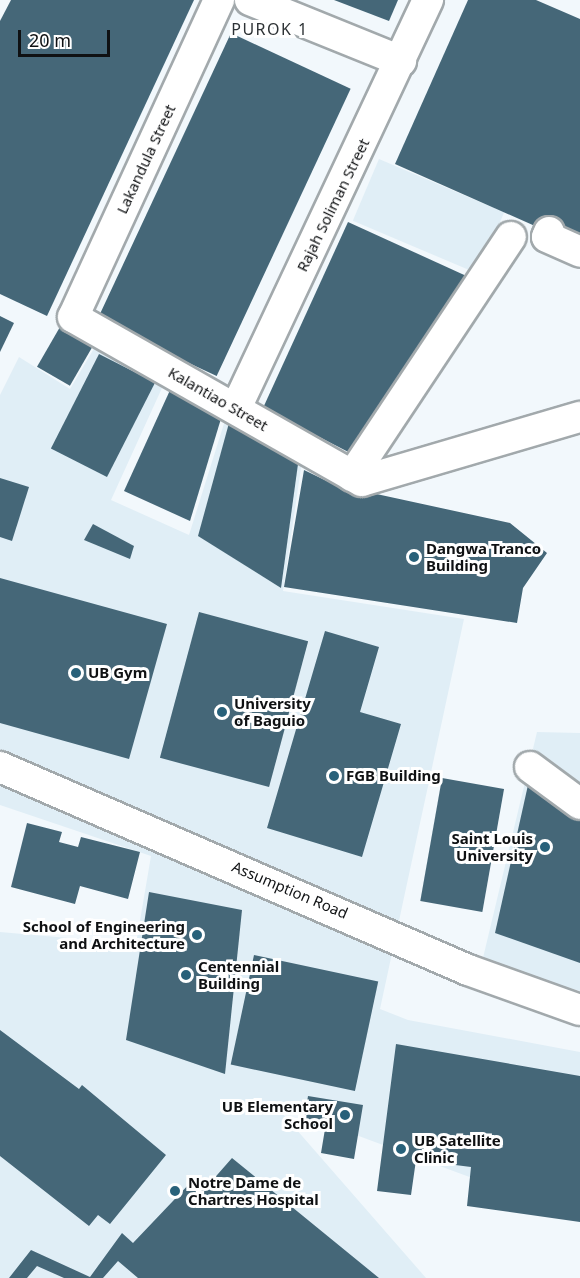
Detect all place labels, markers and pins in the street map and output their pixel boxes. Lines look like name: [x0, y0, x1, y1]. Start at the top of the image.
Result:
place label: Dangwa Tranco Building: [426, 539, 541, 574]
marker: Dangwa Tranco Building: [407, 550, 421, 564]
place label: UB Gym: [88, 664, 147, 682]
marker: UB Gym: [69, 666, 83, 680]
place label: University of Baguio: [234, 694, 311, 729]
marker: University of Baguio: [215, 705, 229, 719]
place label: FGB Building: [346, 767, 441, 785]
marker: FGB Building: [327, 769, 341, 783]
place label: Saint Louis University: [452, 829, 533, 864]
marker: Saint Louis University: [538, 840, 552, 854]
place label: School of Engineering and Architecture: [23, 917, 185, 952]
marker: School of Engineering and Architecture: [190, 928, 204, 942]
place label: Centennial Building: [198, 957, 279, 992]
marker: Centennial Building: [179, 968, 193, 982]
place label: UB Elementary School: [222, 1097, 333, 1132]
marker: UB Elementary School: [338, 1108, 352, 1122]
place label: UB Satellite Clinic: [414, 1131, 501, 1166]
marker: UB Satellite Clinic: [392, 1140, 410, 1158]
place label: Notre Dame de Chartres Hospital: [188, 1173, 319, 1208]
marker: Notre Dame de Chartres Hospital: [166, 1182, 184, 1200]

